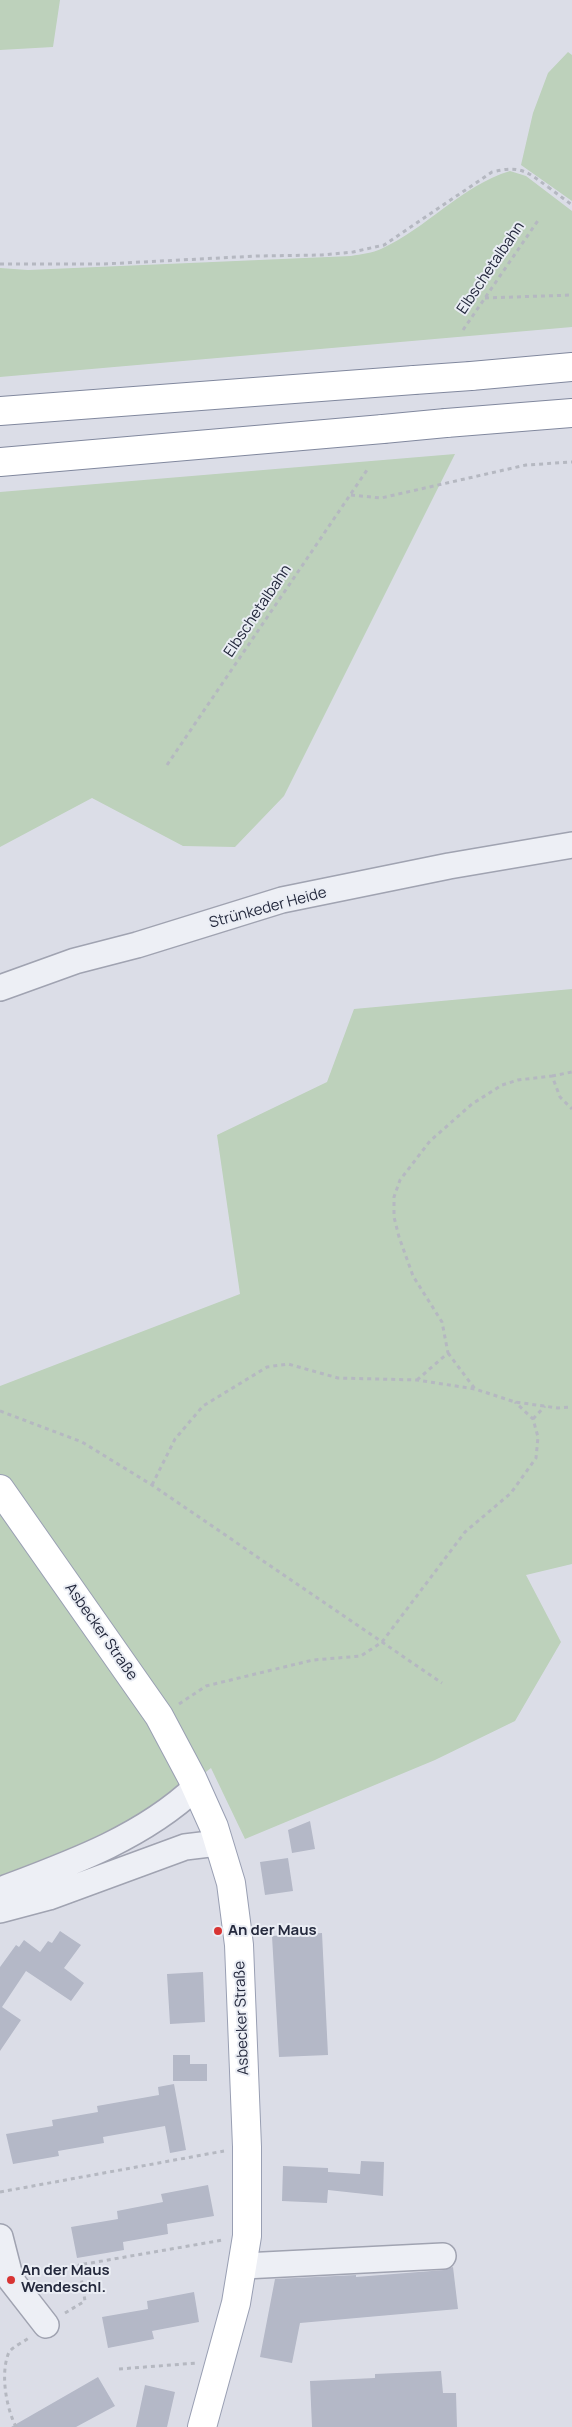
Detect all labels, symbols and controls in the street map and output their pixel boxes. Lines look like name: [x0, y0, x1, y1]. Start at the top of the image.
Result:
street label: Elbschetalbahn: [453, 218, 529, 318]
street label: Elbschetalbahn: [220, 561, 296, 661]
street label: Strünkeder Heide: [207, 884, 329, 932]
street label: Asbecker Straße: [61, 1580, 141, 1684]
place label: An der Maus: [228, 1922, 317, 1940]
marker: An der Maus: [212, 1925, 224, 1937]
street label: Asbecker Straße: [231, 1961, 253, 2075]
place label: An der Maus Wendeschl.: [21, 2262, 110, 2297]
marker: An der Maus Wendeschl.: [5, 2274, 17, 2286]

